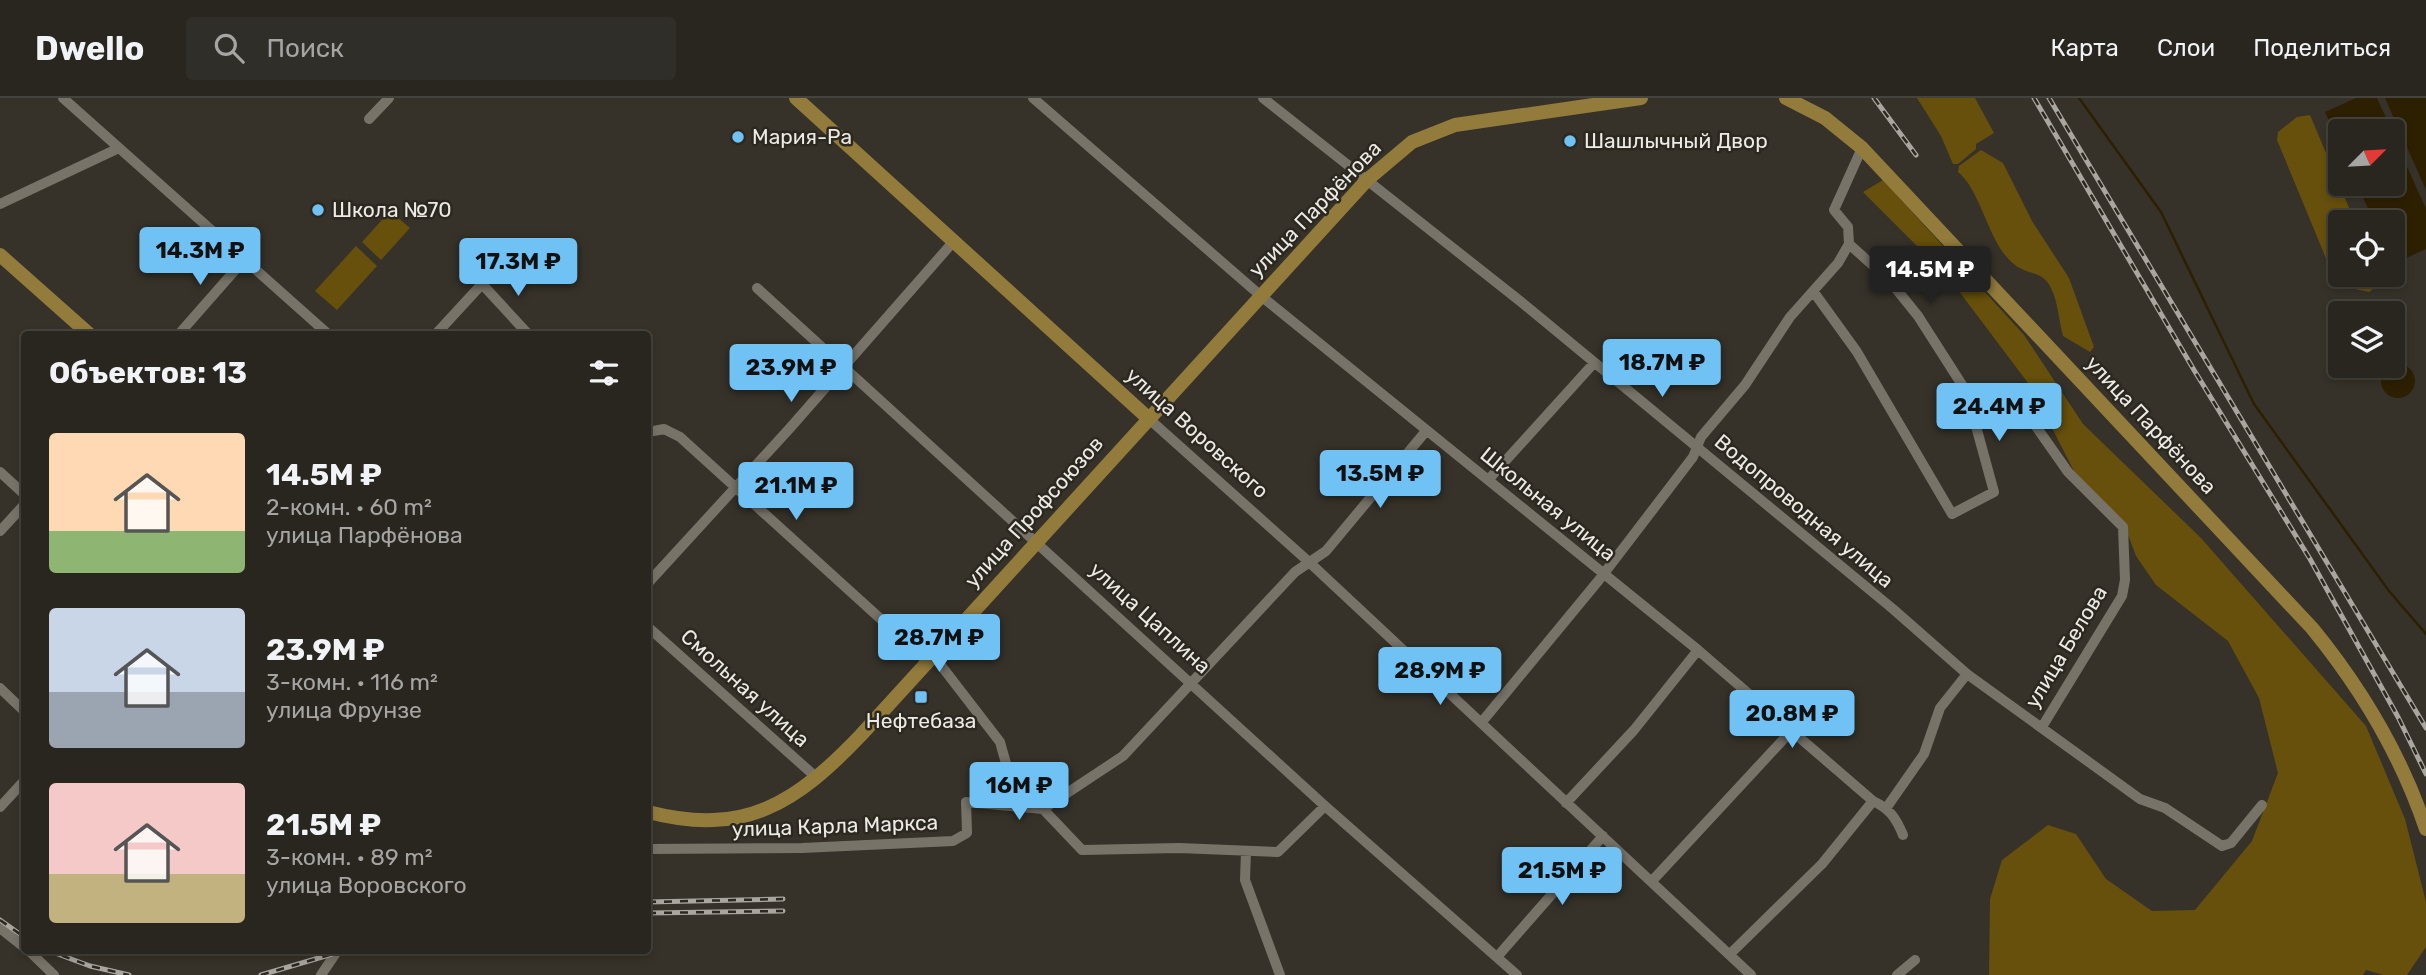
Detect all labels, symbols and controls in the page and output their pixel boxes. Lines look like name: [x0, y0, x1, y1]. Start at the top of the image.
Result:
search box: [186, 17, 676, 80]
text: Dwello: [35, 29, 144, 68]
icon: search: [210, 29, 248, 67]
text: Поиск: [266, 33, 344, 64]
text: Карта: [2050, 34, 2119, 62]
text: Слои: [2157, 34, 2215, 62]
text: Поделиться: [2253, 34, 2391, 62]
north arrow: [2328, 119, 2404, 196]
map controls: [2328, 119, 2405, 378]
place label: Мария-Ра: [752, 124, 852, 149]
place label: Шашлычный Двор: [1584, 128, 1768, 153]
marker: Мария-Ра: [730, 129, 746, 145]
marker: Шашлычный Двор: [1562, 133, 1578, 149]
street label: улица Парфёнова: [1243, 135, 1386, 282]
place label: Школа №70: [332, 197, 452, 222]
marker: Школа №70: [310, 202, 326, 218]
button: locate: [2328, 210, 2405, 287]
pin: 14.3M ₽: [135, 228, 265, 287]
text: 14.3M ₽: [155, 236, 245, 264]
pin: 17.3M ₽: [453, 238, 583, 298]
pin: 14.5M ₽: [1865, 246, 1995, 306]
text: 17.3M ₽: [475, 247, 561, 275]
text: 14.5M ₽: [1886, 255, 1974, 283]
button: layers: [2328, 301, 2405, 378]
pin: 18.7M ₽: [1597, 340, 1727, 399]
pin: 23.9M ₽: [726, 344, 856, 404]
text: 18.7M ₽: [1619, 348, 1705, 376]
street label: улица Парфёнова: [2081, 350, 2222, 499]
text: 23.9M ₽: [746, 353, 837, 381]
icon: filters: [585, 354, 623, 392]
text: Объектов: 13: [49, 355, 247, 391]
street label: улица Воровского: [1121, 362, 1274, 503]
pin: 24.4M ₽: [1934, 384, 2064, 443]
text: 24.4M ₽: [1953, 392, 2046, 420]
street label: Водопроводная улица: [1710, 429, 1899, 593]
street label: улица Профсоюзов: [959, 431, 1108, 593]
street label: Школьная улица: [1476, 441, 1621, 566]
pin: 13.5M ₽: [1315, 450, 1445, 510]
text: 14.5M ₽: [266, 457, 382, 493]
text: 13.5M ₽: [1336, 459, 1424, 487]
icon: home: [105, 461, 189, 545]
pin: 21.1M ₽: [731, 462, 861, 522]
text: 21.1M ₽: [754, 471, 838, 499]
text: 2-комн. · 60 m²: [266, 493, 432, 521]
text: улица Парфёнова: [266, 521, 463, 549]
street label: улица Цаплина: [1085, 557, 1216, 679]
street label: улица Белова: [2019, 581, 2112, 712]
pin: 28.7M ₽: [874, 614, 1004, 674]
street label: Смольная улица: [676, 623, 815, 752]
text: 28.7M ₽: [894, 623, 984, 651]
text: 23.9M ₽: [266, 632, 385, 668]
icon: home: [105, 636, 189, 720]
pin: 28.9M ₽: [1375, 648, 1505, 707]
text: 28.9M ₽: [1394, 656, 1486, 684]
text: 3-комн. · 116 m²: [266, 668, 438, 696]
marker: Нефтебаза: [913, 689, 929, 705]
pin: 20.8M ₽: [1727, 690, 1857, 750]
text: улица Фрунзе: [266, 696, 422, 724]
text: 20.8M ₽: [1746, 699, 1838, 727]
place label: Нефтебаза: [866, 708, 976, 733]
pin: 16M ₽: [970, 762, 1068, 822]
text: 16M ₽: [986, 771, 1052, 799]
text: 21.5M ₽: [266, 807, 381, 843]
street label: улица Карла Маркса: [731, 809, 939, 842]
icon: home: [105, 811, 189, 895]
text: 3-комн. · 89 m²: [266, 843, 432, 871]
pin: 21.5M ₽: [1497, 848, 1627, 907]
text: 21.5M ₽: [1518, 856, 1606, 884]
text: улица Воровского: [266, 871, 467, 899]

